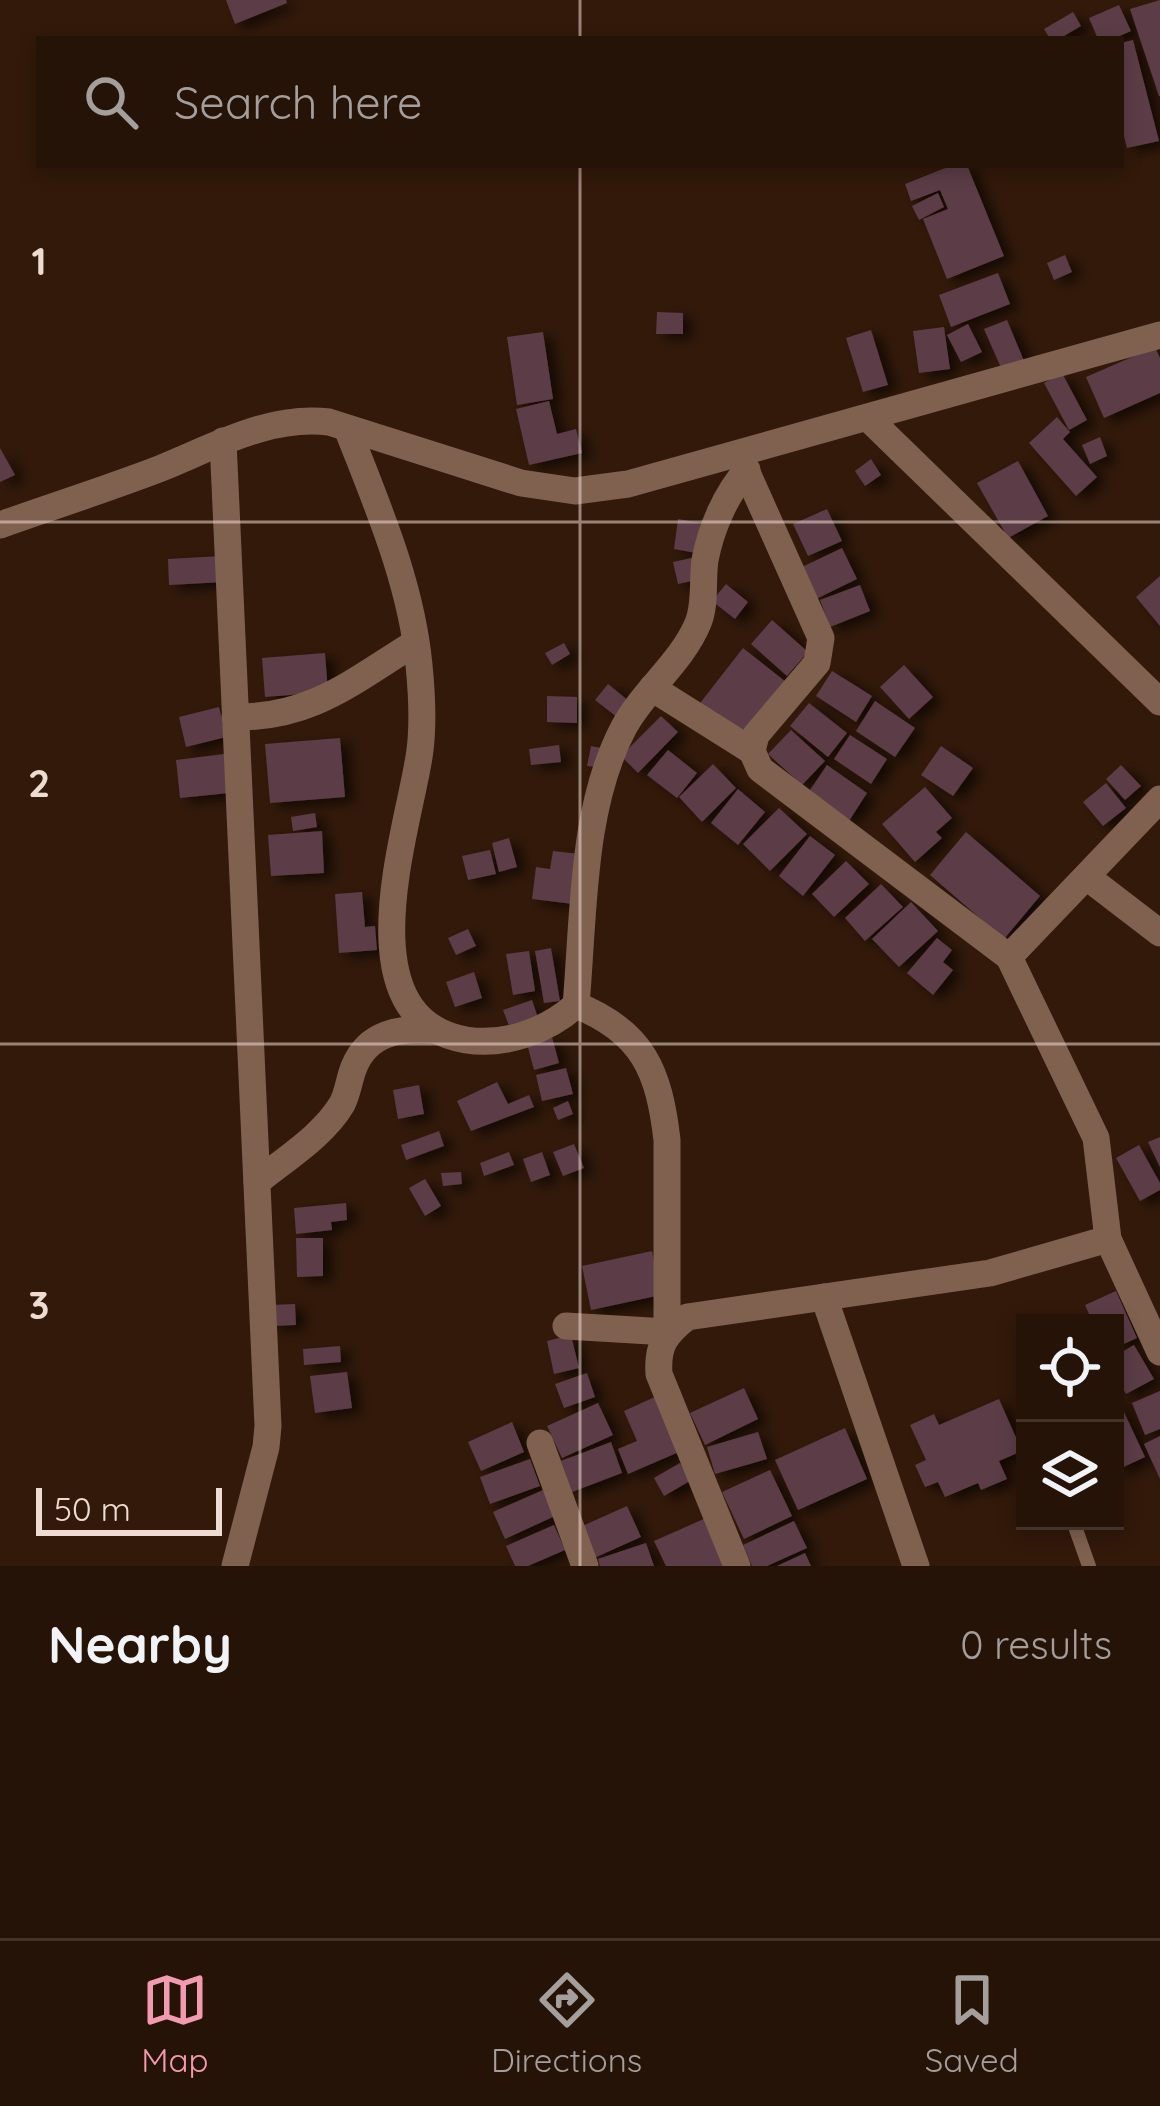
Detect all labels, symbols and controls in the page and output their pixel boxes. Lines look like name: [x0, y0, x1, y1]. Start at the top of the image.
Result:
search box: [36, 36, 1124, 168]
icon: search: [78, 69, 144, 135]
text: Search here: [174, 74, 422, 130]
text: 1: [31, 236, 47, 285]
text: 2: [28, 758, 50, 807]
text: 3: [29, 1280, 49, 1329]
map controls: [1016, 1314, 1124, 1530]
button: locate: [1016, 1314, 1124, 1422]
button: layers: [1016, 1422, 1124, 1530]
scale bar: [36, 1482, 222, 1535]
text: 50 m: [54, 1488, 131, 1529]
text: Nearby: [48, 1612, 232, 1676]
text: 0 results: [960, 1620, 1112, 1669]
tab: Map: [141, 1967, 209, 2080]
tab: Directions: [491, 1967, 642, 2080]
tab: Saved: [925, 1967, 1019, 2080]

